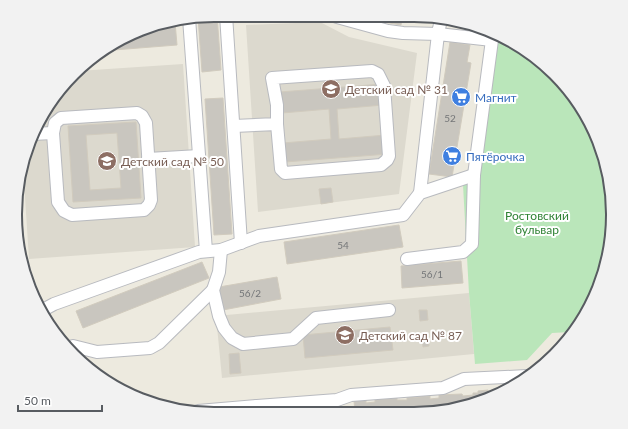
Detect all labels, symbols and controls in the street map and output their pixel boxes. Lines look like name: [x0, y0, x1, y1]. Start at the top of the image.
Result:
school or university icon: Детский сад № 31: [320, 78, 342, 100]
place label: Детский сад № 31: [345, 82, 448, 97]
supermarket icon: Магнит: [450, 86, 472, 108]
place label: Магнит: [475, 90, 517, 105]
house number: 52: [444, 112, 456, 124]
supermarket icon: Пятёрочка: [441, 145, 463, 167]
place label: Пятёрочка: [466, 149, 525, 164]
school or university icon: Детский сад № 50: [96, 150, 118, 172]
place label: Детский сад № 50: [121, 154, 224, 169]
park label: Ростовский бульвар: [505, 208, 569, 237]
house number: 54: [337, 239, 349, 251]
house number: 56/1: [421, 268, 443, 280]
house number: 56/2: [239, 287, 261, 299]
school or university icon: Детский сад № 87: [334, 324, 356, 346]
place label: Детский сад № 87: [359, 328, 462, 343]
scale bar: [18, 387, 102, 413]
text: 50 m: [24, 393, 51, 408]

